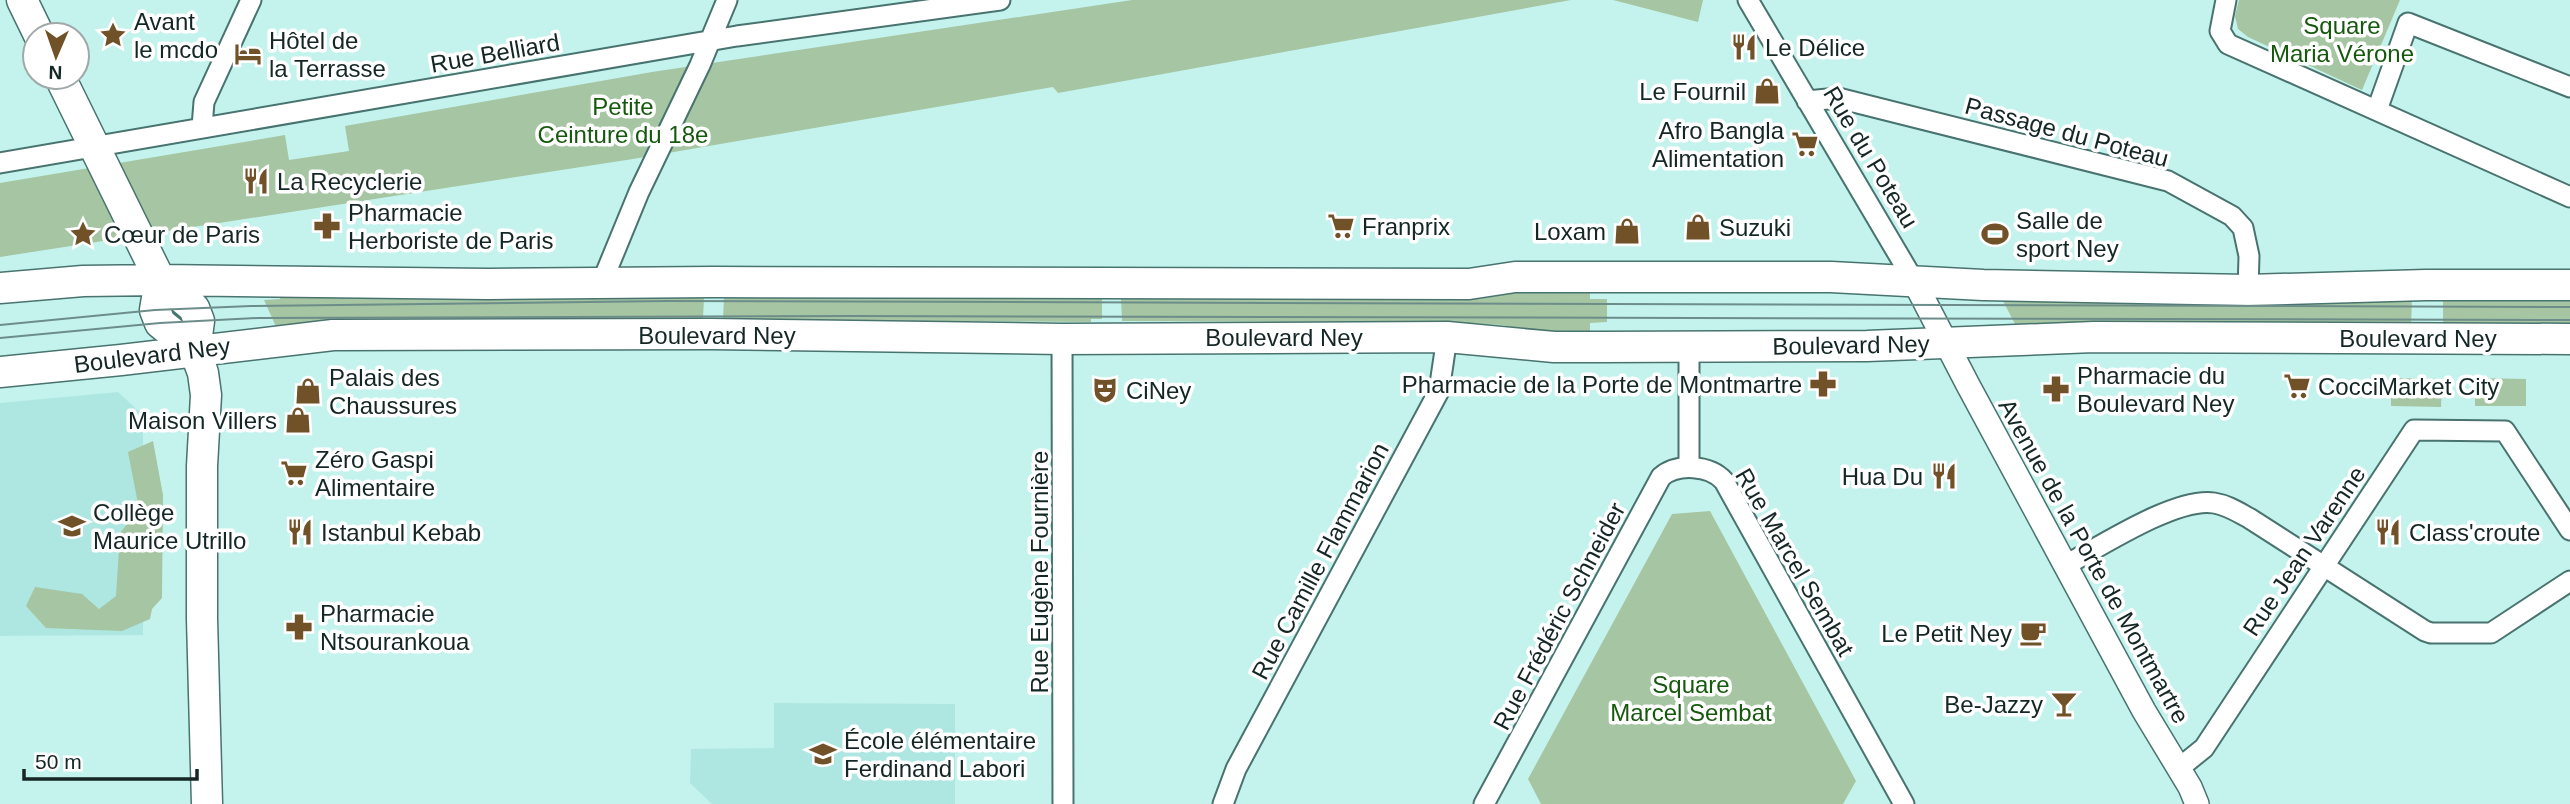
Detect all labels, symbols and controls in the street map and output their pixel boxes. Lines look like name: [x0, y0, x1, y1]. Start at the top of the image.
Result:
place label: Avant le mcdo: [134, 8, 218, 63]
park label: Square Maria Vérone: [2270, 12, 2414, 67]
place icon: Avant le mcdo: [98, 20, 128, 50]
north arrow: [21, 21, 91, 91]
place label: Hôtel de la Terrasse: [269, 27, 386, 82]
street label: Rue Belliard: [428, 28, 562, 78]
restaurant icon: Le Délice: [1729, 32, 1759, 62]
place label: Le Délice: [1765, 34, 1865, 61]
hotel icon: Hôtel de la Terrasse: [233, 39, 263, 69]
text: N: [48, 62, 63, 83]
shop icon: Le Fournil: [1752, 76, 1782, 106]
place label: Le Fournil: [1639, 78, 1746, 105]
street label: Rue du Poteau: [1818, 81, 1924, 233]
street label: Passage du Poteau: [1962, 92, 2172, 172]
park label: Petite Ceinture du 18e: [538, 93, 708, 148]
place label: Afro Bangla Alimentation: [1652, 117, 1785, 172]
supermarket icon: Afro Bangla Alimentation: [1790, 129, 1820, 159]
restaurant icon: La Recyclerie: [241, 166, 271, 196]
place label: La Recyclerie: [277, 168, 422, 195]
place label: Pharmacie Herboriste de Paris: [348, 199, 553, 254]
place label: Salle de sport Ney: [2016, 207, 2119, 262]
pharmacy icon: Pharmacie Herboriste de Paris: [312, 211, 342, 241]
supermarket icon: Franprix: [1326, 211, 1356, 241]
shop icon: Suzuki: [1683, 212, 1713, 242]
place label: Franprix: [1362, 213, 1450, 240]
place label: Suzuki: [1719, 214, 1791, 241]
shop icon: Loxam: [1612, 216, 1642, 246]
place label: Loxam: [1534, 218, 1606, 245]
place icon: Cœur de Paris: [68, 219, 98, 249]
sports icon: Salle de sport Ney: [1980, 219, 2010, 249]
place label: Cœur de Paris: [104, 221, 260, 248]
street label: Boulevard Ney: [638, 322, 796, 349]
street label: Boulevard Ney: [1205, 324, 1363, 351]
street label: Boulevard Ney: [2339, 325, 2497, 352]
street label: Boulevard Ney: [1772, 330, 1930, 360]
street label: Boulevard Ney: [72, 332, 232, 378]
place label: Pharmacie du Boulevard Ney: [2077, 362, 2234, 417]
place label: Palais des Chaussures: [329, 364, 457, 419]
pharmacy icon: Pharmacie de la Porte de Montmartre: [1808, 369, 1838, 399]
place label: Pharmacie de la Porte de Montmartre: [1402, 371, 1802, 398]
supermarket icon: CocciMarket City: [2282, 371, 2312, 401]
place label: CocciMarket City: [2318, 373, 2499, 400]
pharmacy icon: Pharmacie du Boulevard Ney: [2041, 374, 2071, 404]
theatre icon: CiNey: [1090, 375, 1120, 405]
shop icon: Palais des Chaussures: [293, 376, 323, 406]
place label: CiNey: [1126, 377, 1191, 404]
street label: Avenue de la Porte de Montmartre: [1993, 394, 2195, 728]
shop icon: Maison Villers: [283, 405, 313, 435]
place label: Maison Villers: [128, 407, 277, 434]
street label: Rue Camille Flammarion: [1246, 438, 1394, 684]
place label: Zéro Gaspi Alimentaire: [315, 446, 435, 501]
street label: Rue Eugène Fournière: [1026, 451, 1053, 693]
supermarket icon: Zéro Gaspi Alimentaire: [279, 458, 309, 488]
restaurant icon: Hua Du: [1929, 461, 1959, 491]
street label: Rue Jean Varenne: [2237, 461, 2371, 641]
street label: Rue Marcel Sembat: [1730, 463, 1860, 661]
place label: Hua Du: [1842, 463, 1923, 490]
street label: Rue Frédéric Schneider: [1488, 498, 1630, 734]
place label: Collège Maurice Utrillo: [93, 499, 246, 554]
school or university icon: Collège Maurice Utrillo: [57, 511, 87, 541]
restaurant icon: Istanbul Kebab: [285, 517, 315, 547]
restaurant icon: Class'croute: [2373, 517, 2403, 547]
place label: Istanbul Kebab: [321, 519, 481, 546]
place label: Class'croute: [2409, 519, 2540, 546]
place label: Pharmacie Ntsourankoua: [320, 600, 470, 655]
pharmacy icon: Pharmacie Ntsourankoua: [284, 612, 314, 642]
cafe icon: Le Petit Ney: [2018, 618, 2048, 648]
place label: Le Petit Ney: [1881, 620, 2012, 647]
park label: Square Marcel Sembat: [1610, 671, 1772, 726]
bar icon: Be-Jazzy: [2049, 689, 2079, 719]
place label: Be-Jazzy: [1944, 691, 2043, 718]
place label: École élémentaire Ferdinand Labori: [844, 727, 1036, 782]
scale bar: [24, 738, 198, 782]
school or university icon: École élémentaire Ferdinand Labori: [808, 739, 838, 769]
text: 50 m: [35, 750, 82, 773]

